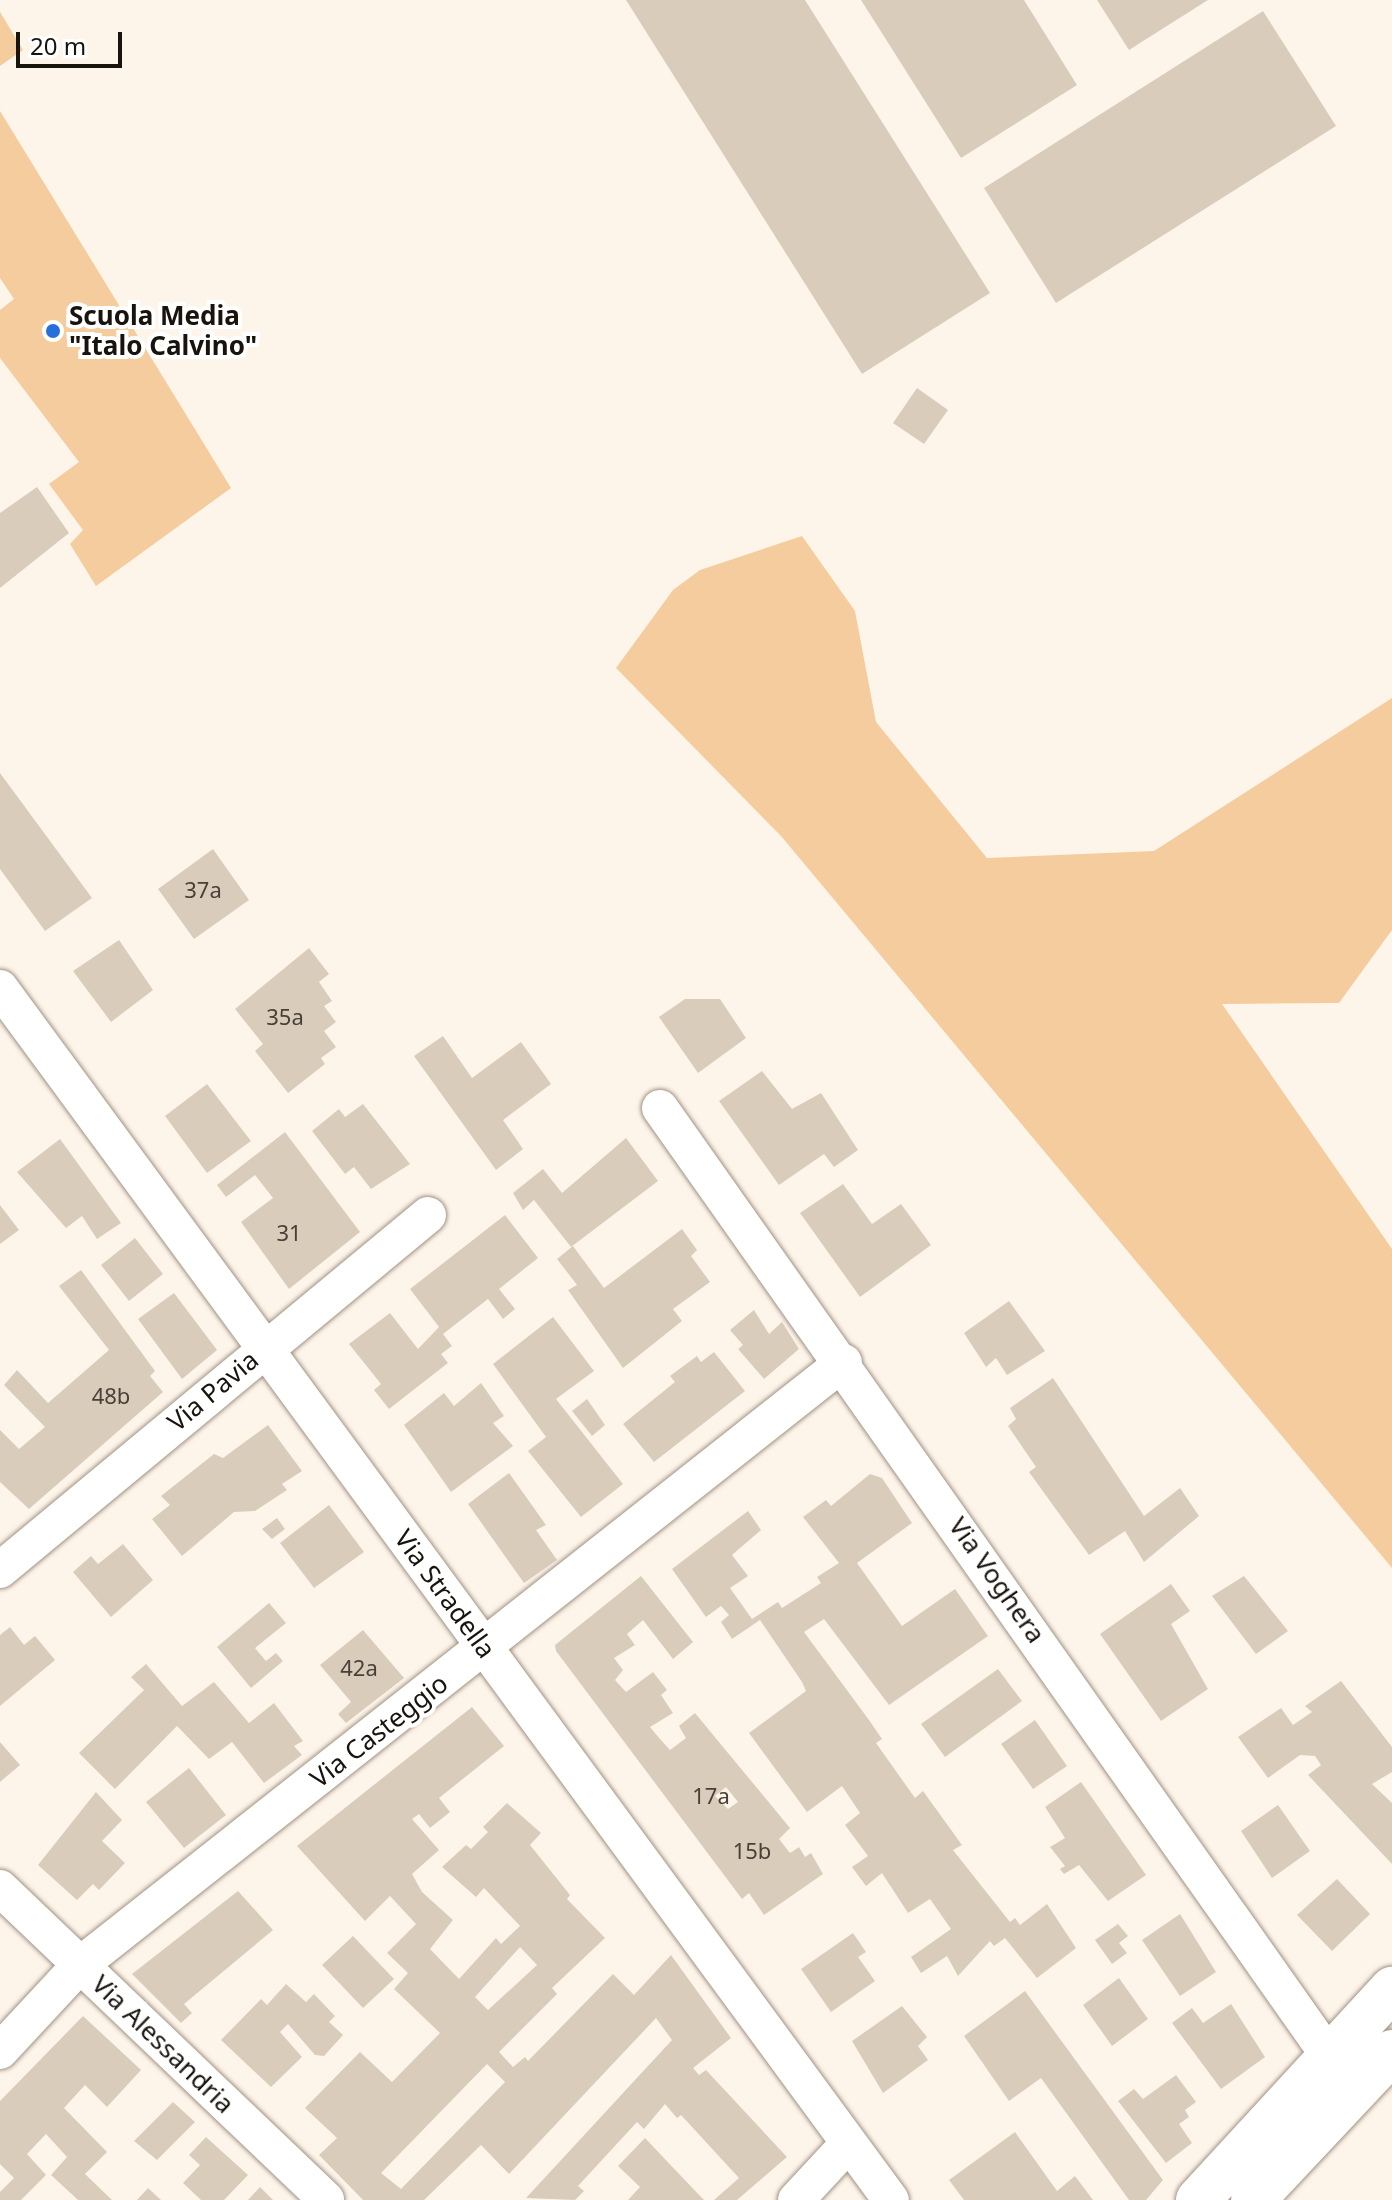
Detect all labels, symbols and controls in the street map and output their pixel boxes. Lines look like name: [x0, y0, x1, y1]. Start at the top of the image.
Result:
scale bar: [20, 16, 126, 66]
text: 20 m: [30, 29, 86, 62]
place label: Scuola Media "Italo Calvino": [69, 300, 257, 362]
marker: Scuola Media "Italo Calvino": [44, 322, 62, 340]
house number: 37a: [184, 877, 222, 903]
house number: 35a: [266, 1004, 304, 1030]
house number: 31: [276, 1220, 302, 1246]
street label: Via Pavia: [161, 1344, 265, 1438]
house number: 48b: [92, 1383, 130, 1409]
street label: Via Voghera: [942, 1511, 1052, 1649]
street label: Via Stradella: [388, 1524, 502, 1664]
house number: 42a: [340, 1655, 378, 1681]
street label: Via Casteggio: [304, 1668, 454, 1794]
house number: 17a: [692, 1783, 730, 1809]
house number: 15b: [733, 1838, 771, 1864]
street label: Via Alessandria: [86, 1968, 240, 2120]

